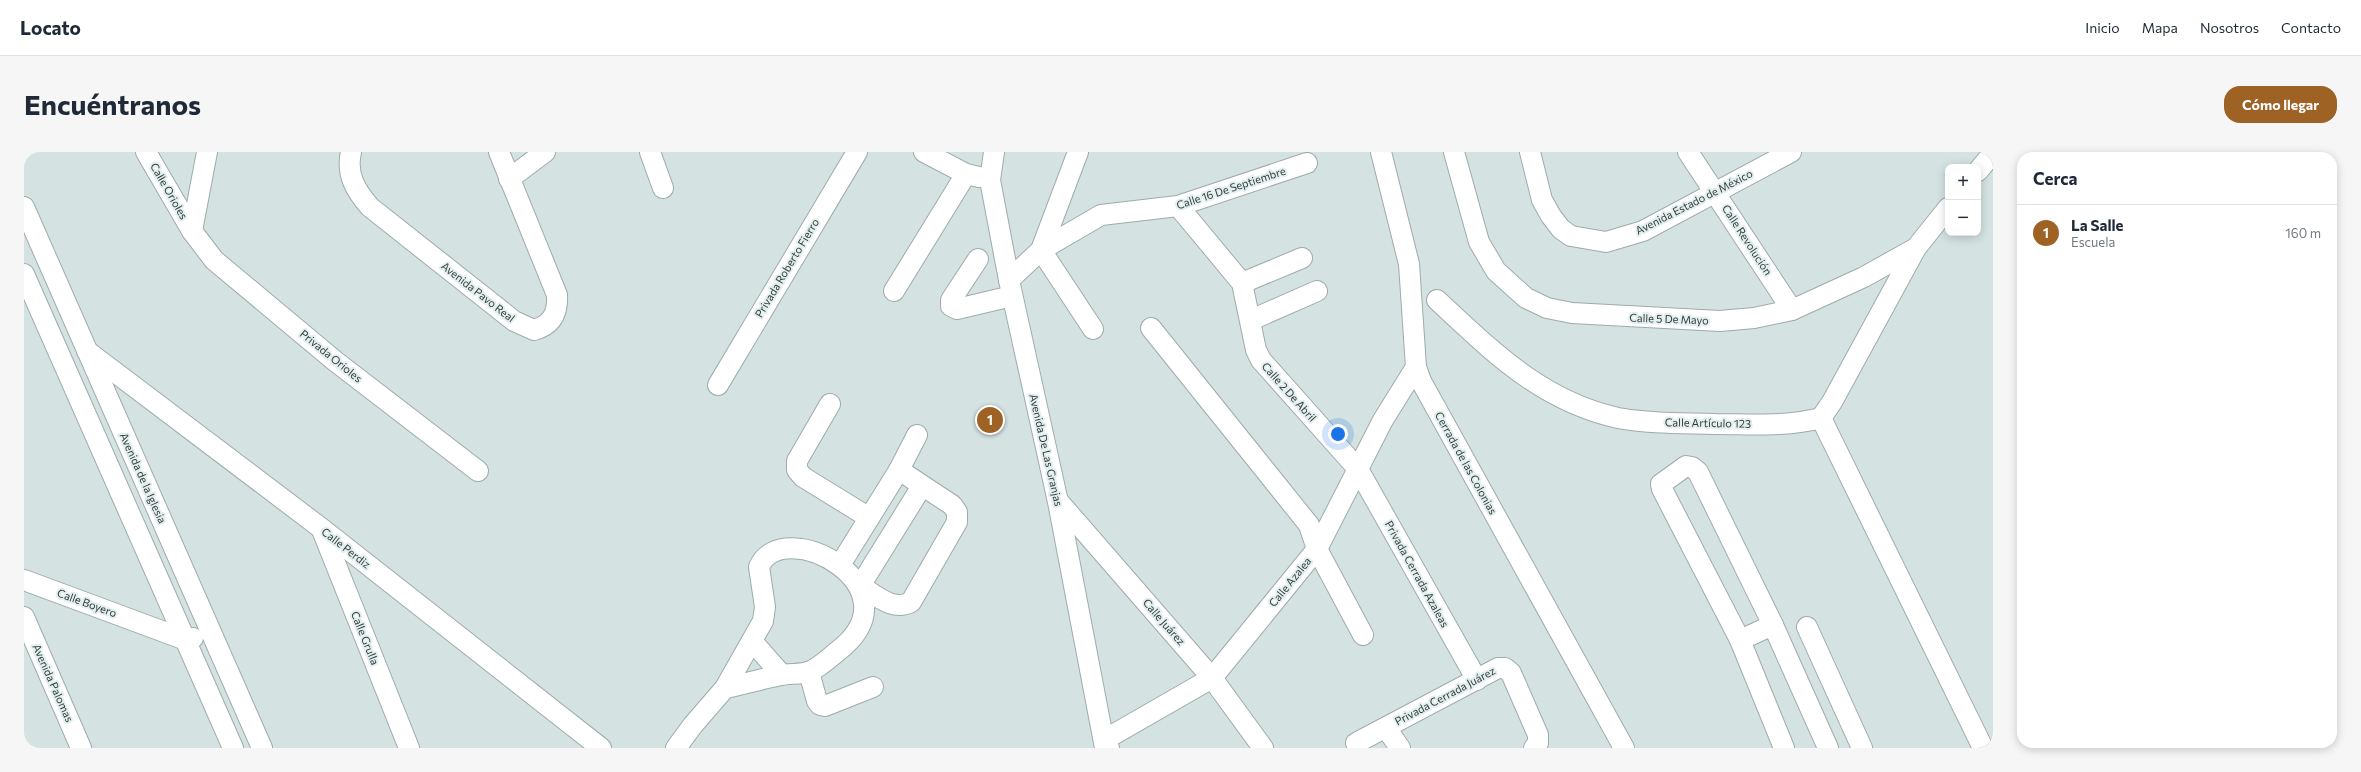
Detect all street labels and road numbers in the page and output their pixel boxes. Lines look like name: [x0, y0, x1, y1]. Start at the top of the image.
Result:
street label: Calle Orioles: [148, 160, 191, 221]
street label: Calle 16 De Septiembre: [1175, 164, 1287, 211]
street label: Avenida Estado de México: [1633, 166, 1755, 237]
street label: Calle Revolución: [1720, 202, 1775, 277]
street label: Privada Roberto Fierro: [752, 216, 821, 320]
street label: Avenida Pavo Real: [439, 259, 518, 324]
street label: Calle 5 De Mayo: [1629, 311, 1709, 326]
street label: Privada Orioles: [298, 327, 365, 385]
street label: Calle 2 De Abril: [1259, 359, 1319, 424]
street label: Avenida De Las Granjas: [1027, 392, 1066, 507]
street label: Cerrada de las Colonias: [1433, 409, 1500, 516]
street label: Calle Artículo 123: [1665, 415, 1751, 430]
street label: Avenida de la Iglesia: [118, 430, 169, 525]
street label: Privada Cerrada Azaleas: [1383, 518, 1452, 629]
street label: Calle Perdiz: [319, 525, 374, 571]
street label: Calle Azalea: [1266, 554, 1314, 609]
street label: Calle Boyero: [56, 586, 119, 619]
street label: Calle Juárez: [1140, 596, 1188, 649]
street label: Calle Grulla: [349, 609, 382, 667]
street label: Avenida Palomas: [30, 642, 77, 724]
street label: Privada Cerrada Juárez: [1392, 663, 1498, 729]

